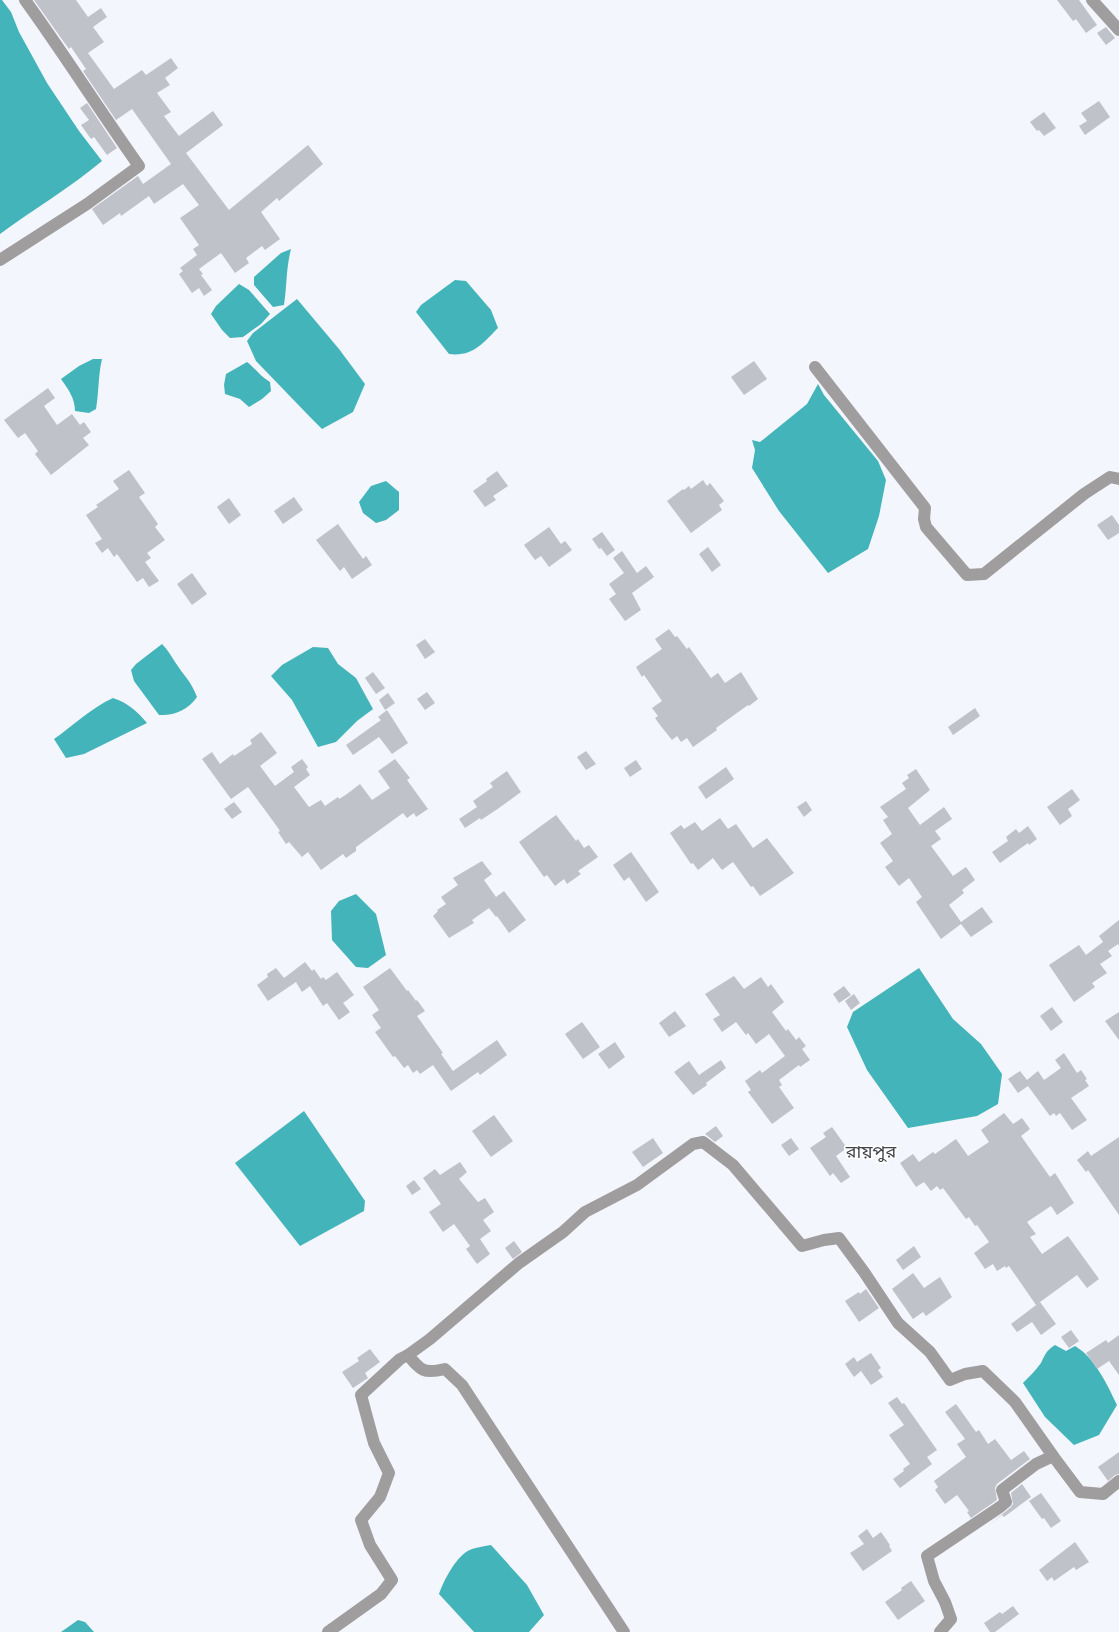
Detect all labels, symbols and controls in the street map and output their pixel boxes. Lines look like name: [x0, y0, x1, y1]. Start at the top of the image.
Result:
district label: রায়পুর: [845, 1139, 896, 1165]

